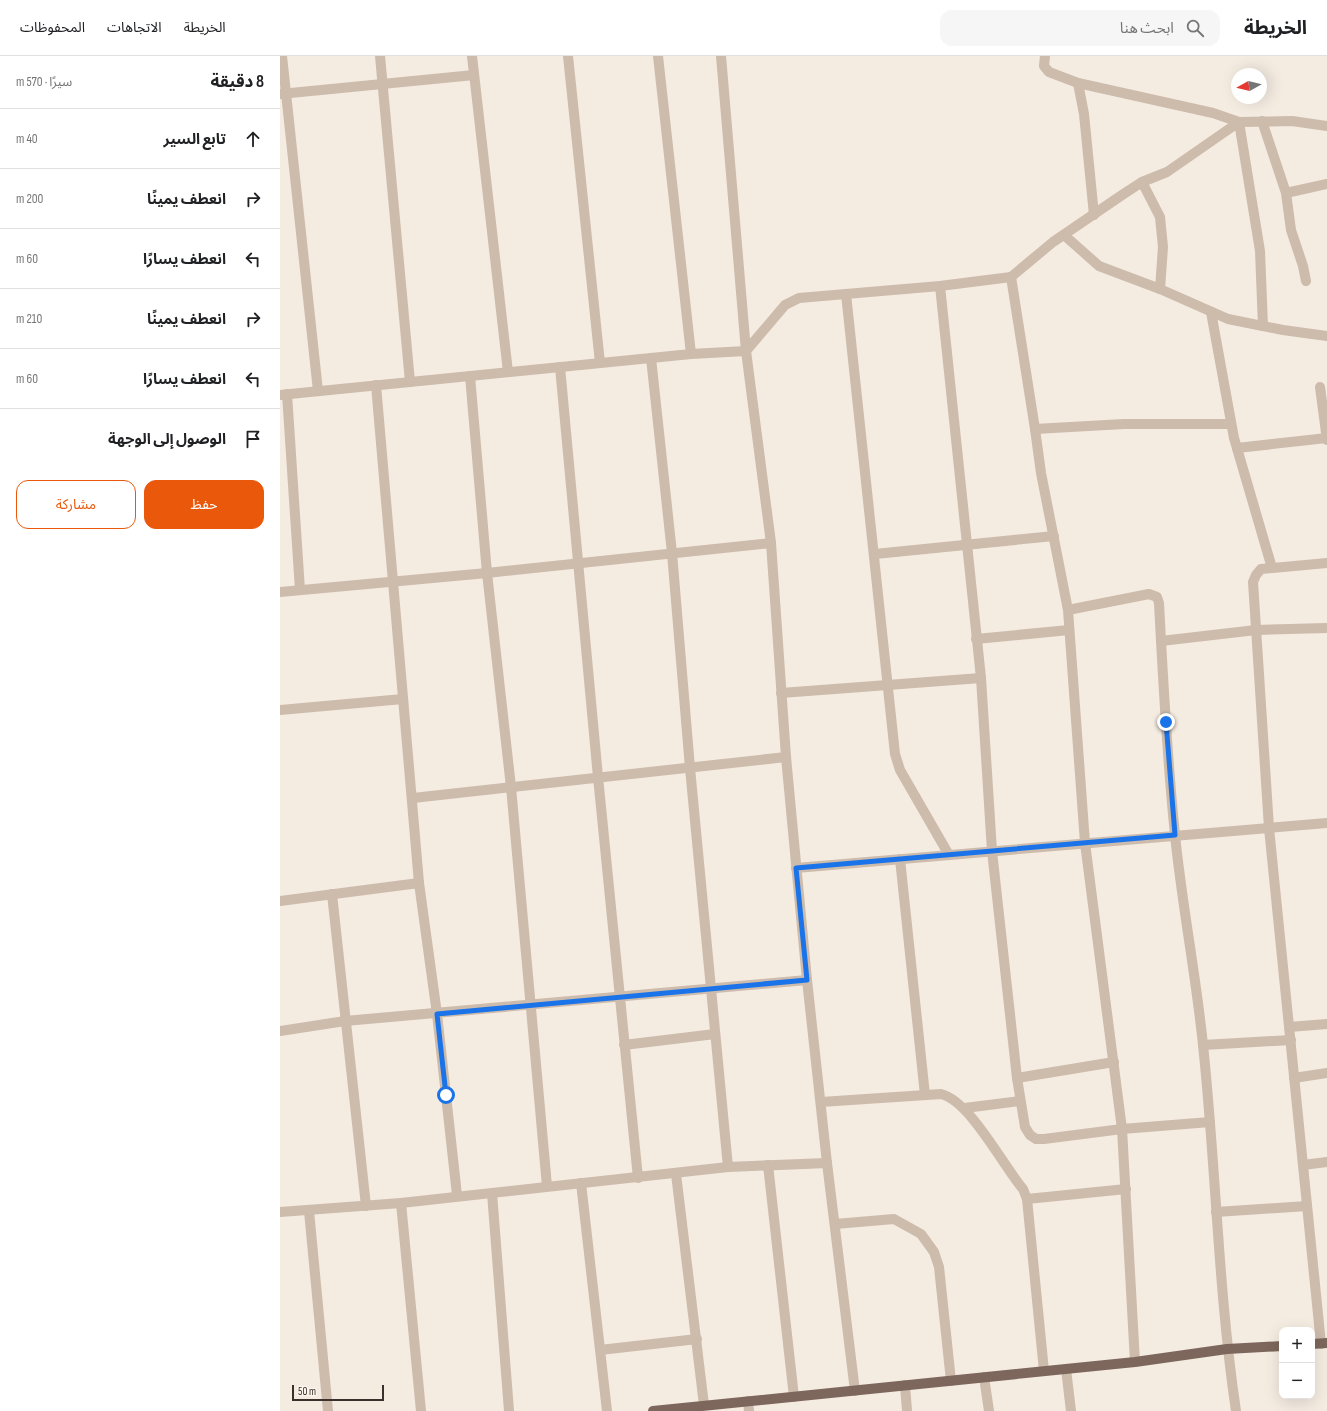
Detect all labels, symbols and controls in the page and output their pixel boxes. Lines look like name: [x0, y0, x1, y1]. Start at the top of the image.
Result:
search box: [940, 10, 1220, 46]
icon: search: [1184, 17, 1206, 39]
text: الخريطة: [1244, 17, 1307, 40]
text: المحفوظات: [20, 19, 85, 36]
text: الاتجاهات: [107, 19, 162, 36]
text: الخريطة: [184, 19, 226, 36]
text: ابحث هنا: [1120, 19, 1174, 38]
north arrow: [1231, 68, 1267, 104]
text: 8 دقيقة: [211, 72, 264, 92]
text: سيرًا · 570 m: [16, 74, 72, 90]
icon: ahead: [242, 128, 264, 150]
text: تابع السير: [163, 130, 226, 149]
text: 40 m: [16, 131, 38, 147]
icon: right: [242, 188, 264, 210]
text: انعطف يمينًا: [147, 190, 226, 209]
text: 200 m: [16, 191, 43, 207]
icon: left: [242, 248, 264, 270]
text: انعطف يسارًا: [143, 250, 226, 269]
text: 60 m: [16, 251, 38, 267]
icon: right: [242, 308, 264, 330]
text: انعطف يمينًا: [147, 310, 226, 329]
text: 210 m: [16, 311, 42, 327]
icon: left: [242, 368, 264, 390]
text: انعطف يسارًا: [143, 370, 226, 389]
text: 60 m: [16, 371, 38, 387]
icon: arrive: [242, 428, 264, 450]
text: الوصول إلى الوجهة: [108, 430, 226, 449]
button: مشاركة: [16, 480, 136, 529]
button: حفظ: [144, 480, 264, 529]
route end: [1157, 713, 1175, 731]
route start: [437, 1086, 455, 1104]
map controls: [1279, 1327, 1315, 1399]
button: +: [1279, 1327, 1315, 1363]
button: −: [1279, 1363, 1315, 1399]
scale bar: [292, 1383, 384, 1402]
text: 50 m: [298, 1385, 316, 1398]

